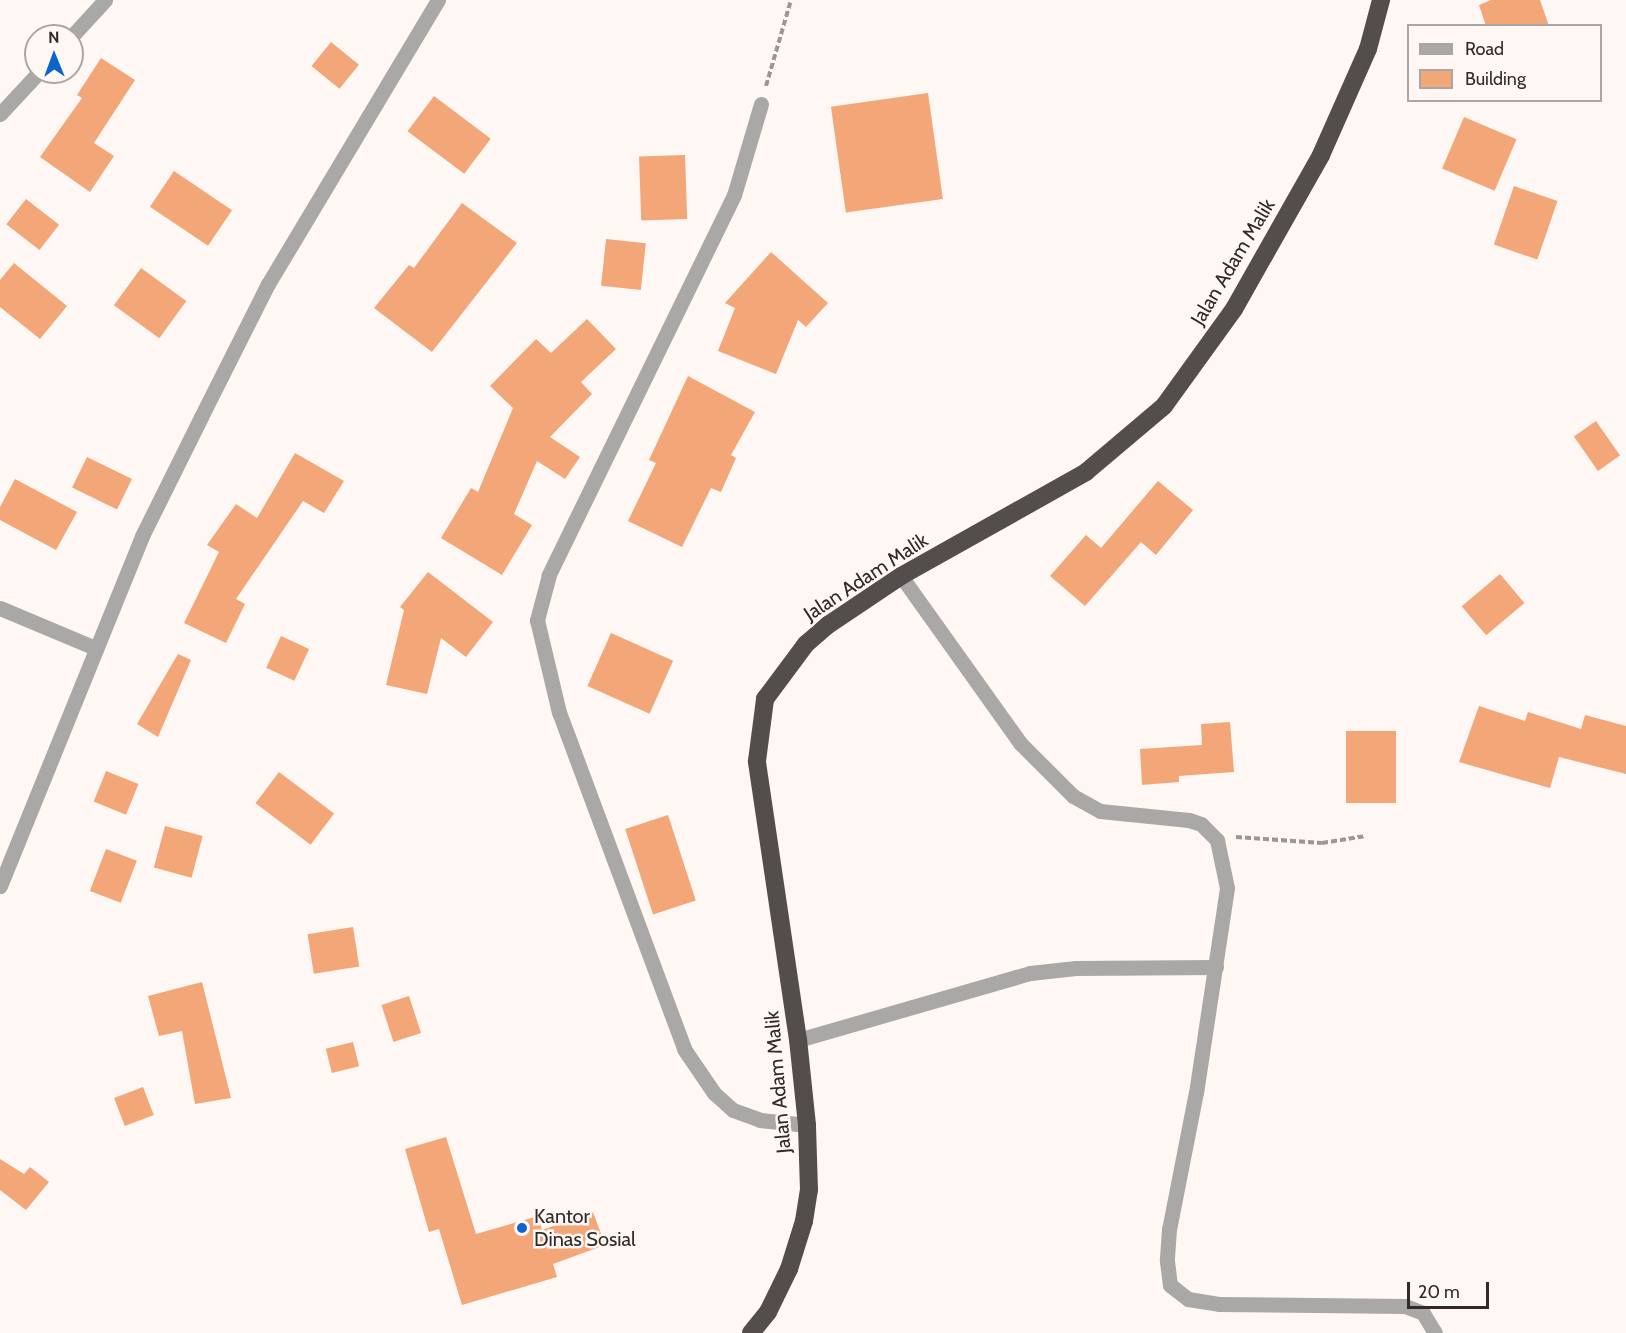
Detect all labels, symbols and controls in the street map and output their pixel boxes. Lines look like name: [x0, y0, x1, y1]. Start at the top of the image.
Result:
north arrow: [24, 24, 84, 84]
legend: [1407, 24, 1602, 102]
text: N: [48, 28, 60, 47]
text: Road: [1465, 38, 1504, 60]
text: Building: [1465, 68, 1526, 90]
street label: Jalan Adam Malik: [1186, 195, 1280, 329]
street label: Jalan Adam Malik: [800, 528, 932, 626]
street label: Jalan Adam Malik: [760, 1010, 796, 1154]
place label: Kantor Dinas Sosial: [534, 1204, 636, 1251]
marker: Kantor Dinas Sosial: [515, 1221, 529, 1235]
scale bar: [1410, 1270, 1492, 1308]
text: 20 m: [1418, 1281, 1460, 1303]

